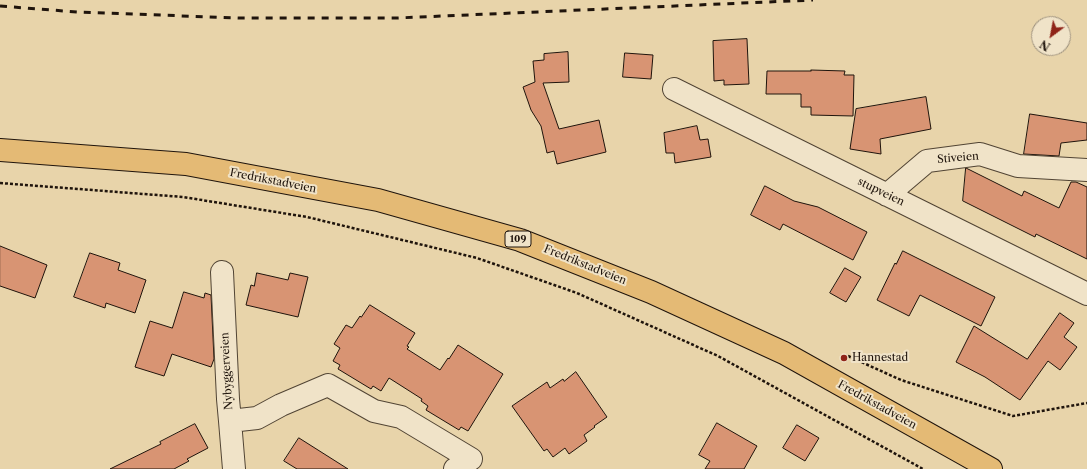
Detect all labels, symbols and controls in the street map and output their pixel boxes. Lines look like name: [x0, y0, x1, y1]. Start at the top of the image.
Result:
north arrow: [1031, 16, 1071, 56]
text: N: [1037, 37, 1053, 54]
street label: Stiveien: [937, 150, 979, 166]
street label: Fredrikstadveien: [229, 166, 317, 196]
street label: stupveien: [856, 175, 906, 209]
road number: 109: [505, 231, 531, 247]
street label: Fredrikstadveien: [542, 242, 628, 288]
street label: Nybyggerveien: [218, 332, 236, 410]
place label: Hannestad: [852, 351, 908, 365]
marker: Hannestad: [839, 353, 849, 363]
street label: Fredrikstadveien: [835, 378, 919, 432]

